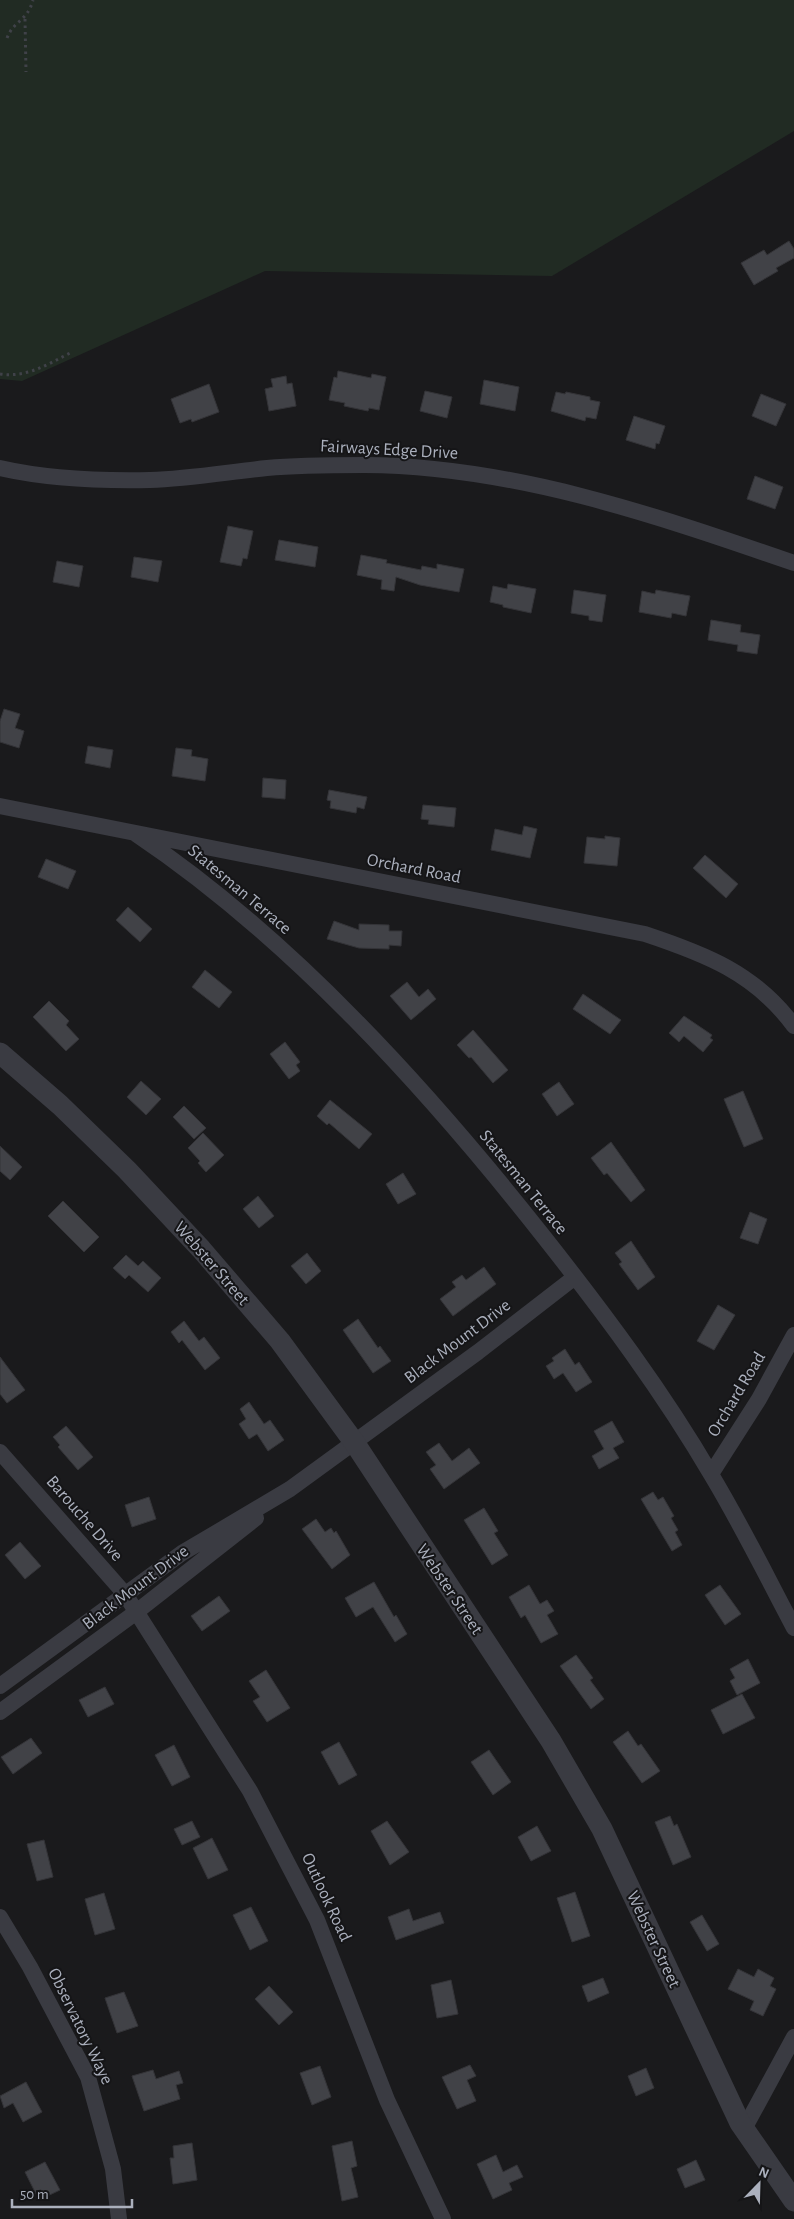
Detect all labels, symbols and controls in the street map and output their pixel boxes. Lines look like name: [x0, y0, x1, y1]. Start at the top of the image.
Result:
street label: Fairways Edge Drive: [319, 437, 458, 463]
street label: Statesman Terrace: [184, 842, 294, 938]
street label: Orchard Road: [365, 851, 462, 887]
street label: Statesman Terrace: [476, 1127, 571, 1238]
street label: Webster Street: [170, 1218, 252, 1309]
street label: Black Mount Drive: [401, 1296, 514, 1387]
street label: Orchard Road: [705, 1349, 769, 1440]
street label: Barouche Drive: [42, 1473, 126, 1565]
street label: Webster Street: [413, 1541, 486, 1638]
street label: Black Mount Drive: [79, 1542, 192, 1633]
street label: Outlook Road: [298, 1850, 354, 1944]
street label: Webster Street: [623, 1888, 683, 1991]
street label: Observatory Waye: [44, 1965, 116, 2087]
north arrow: [734, 2159, 784, 2209]
text: N: [756, 2165, 771, 2181]
scale bar: [12, 2176, 132, 2208]
text: 50 m: [20, 2187, 49, 2202]

